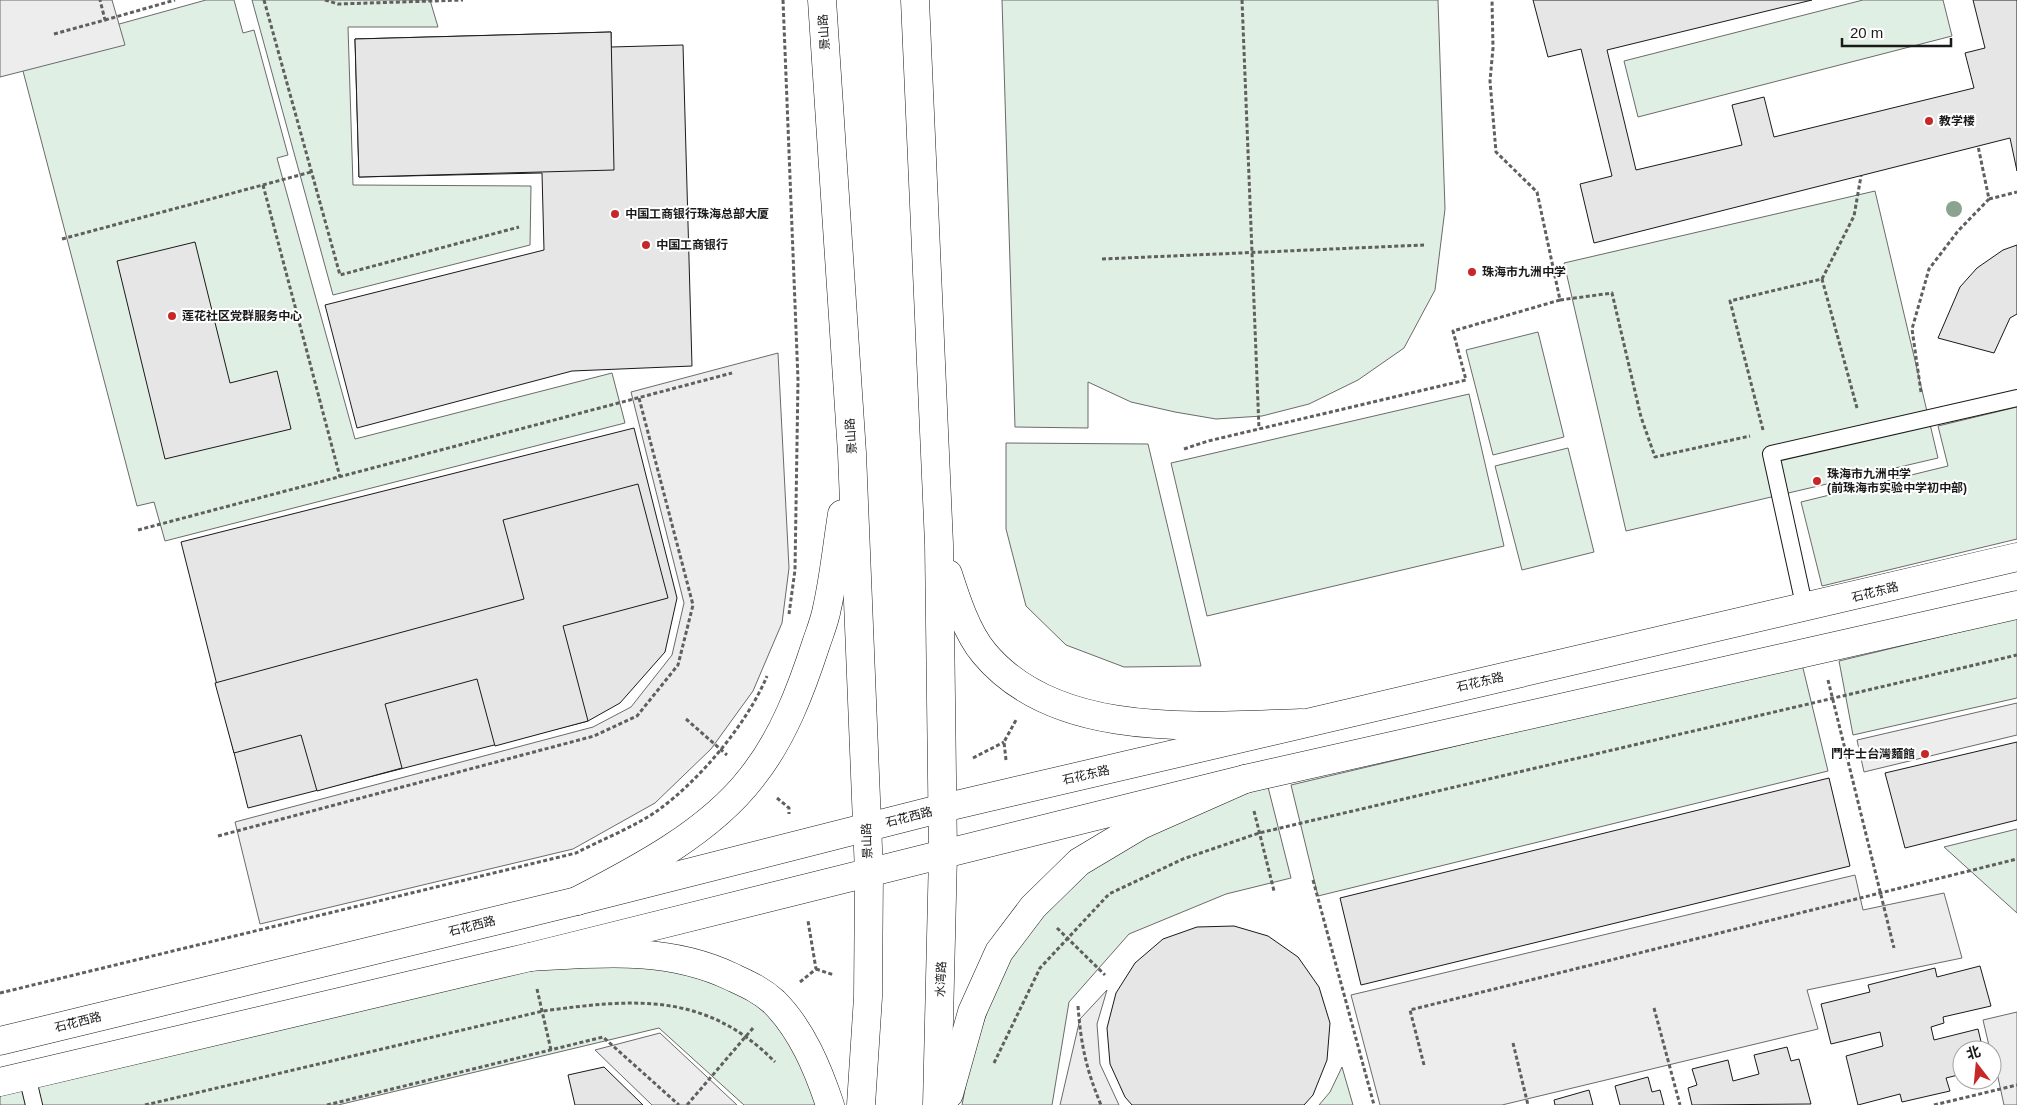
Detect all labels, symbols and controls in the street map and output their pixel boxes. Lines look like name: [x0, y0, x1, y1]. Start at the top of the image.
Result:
street label: 景山路: [816, 14, 832, 50]
scale bar: [1842, 15, 1951, 47]
text: 20 m: [1850, 24, 1883, 41]
place label: 教学楼: [1939, 114, 1975, 128]
marker: 教学楼: [1923, 115, 1935, 127]
place label: 中国工商银行珠海总部大厦: [625, 207, 769, 221]
marker: 中国工商银行珠海总部大厦: [609, 208, 621, 220]
place label: 中国工商银行: [656, 238, 728, 252]
marker: 中国工商银行: [640, 239, 652, 251]
place label: 珠海市九洲中学: [1482, 265, 1566, 279]
marker: 珠海市九洲中学: [1466, 266, 1478, 278]
place label: 莲花社区党群服务中心: [182, 309, 302, 323]
marker: 莲花社区党群服务中心: [166, 310, 178, 322]
street label: 景山路: [843, 418, 859, 454]
place label: 珠海市九洲中学 (前珠海市实验中学初中部): [1827, 467, 1967, 495]
marker: 珠海市九洲中学 (前珠海市实验中学初中部): [1811, 475, 1823, 487]
street label: 石花东路: [1850, 579, 1900, 605]
street label: 石花东路: [1455, 670, 1505, 694]
place label: 鬥牛士台灣麵館: [1831, 747, 1915, 761]
marker: 鬥牛士台灣麵館: [1919, 748, 1931, 760]
street label: 石花东路: [1061, 763, 1111, 787]
street label: 石花西路: [884, 804, 934, 830]
street label: 景山路: [859, 823, 875, 859]
street label: 石花西路: [447, 913, 497, 939]
street label: 水湾路: [933, 961, 949, 997]
street label: 石花西路: [53, 1009, 103, 1035]
north arrow: [1952, 1040, 2002, 1090]
text: 北: [1964, 1043, 1982, 1062]

